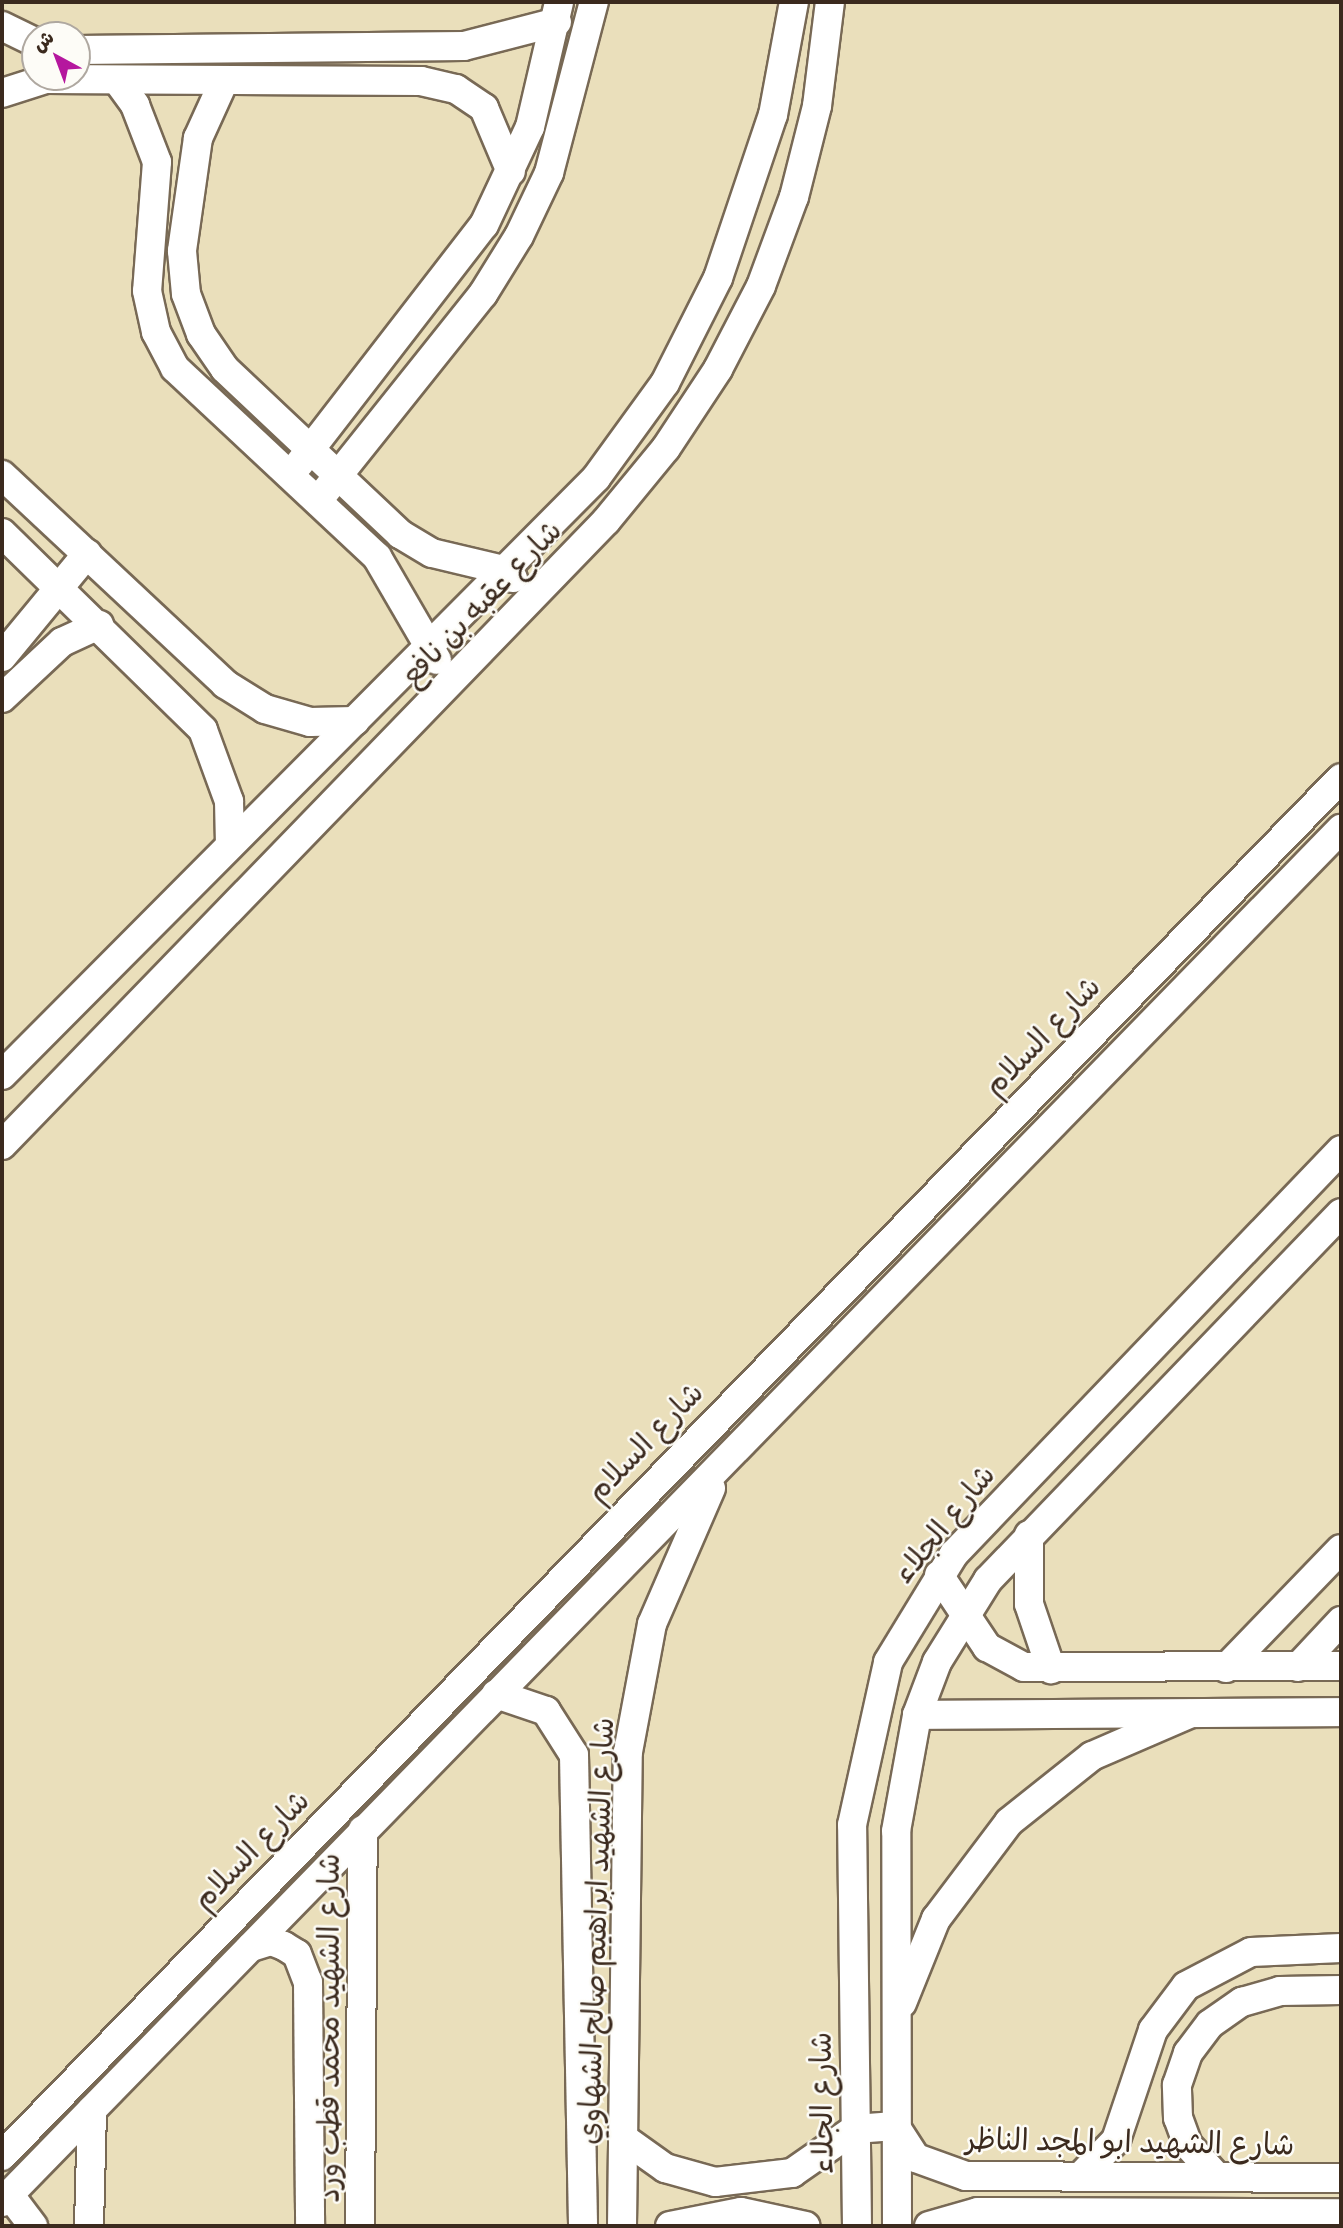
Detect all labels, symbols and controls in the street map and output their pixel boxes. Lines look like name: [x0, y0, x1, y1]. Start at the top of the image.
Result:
north arrow: [21, 21, 91, 91]
text: ش: [28, 26, 59, 58]
street label: شارع عقبه بن نافع: [393, 513, 569, 693]
street label: شارع السلام: [976, 969, 1108, 1103]
street label: شارع السلام: [579, 1375, 711, 1509]
street label: شارع الجلاء: [885, 1457, 1003, 1591]
street label: شارع الشهيد ابراهيم صالح الشهاوي: [571, 1717, 621, 2145]
street label: شارع السلام: [185, 1783, 317, 1917]
street label: شارع الشهيد محمد قطب ورد: [311, 1853, 347, 2203]
street label: شارع الجلاء: [803, 2032, 841, 2174]
street label: شارع الشهيد ابو المجد الناظر: [965, 2121, 1295, 2163]

